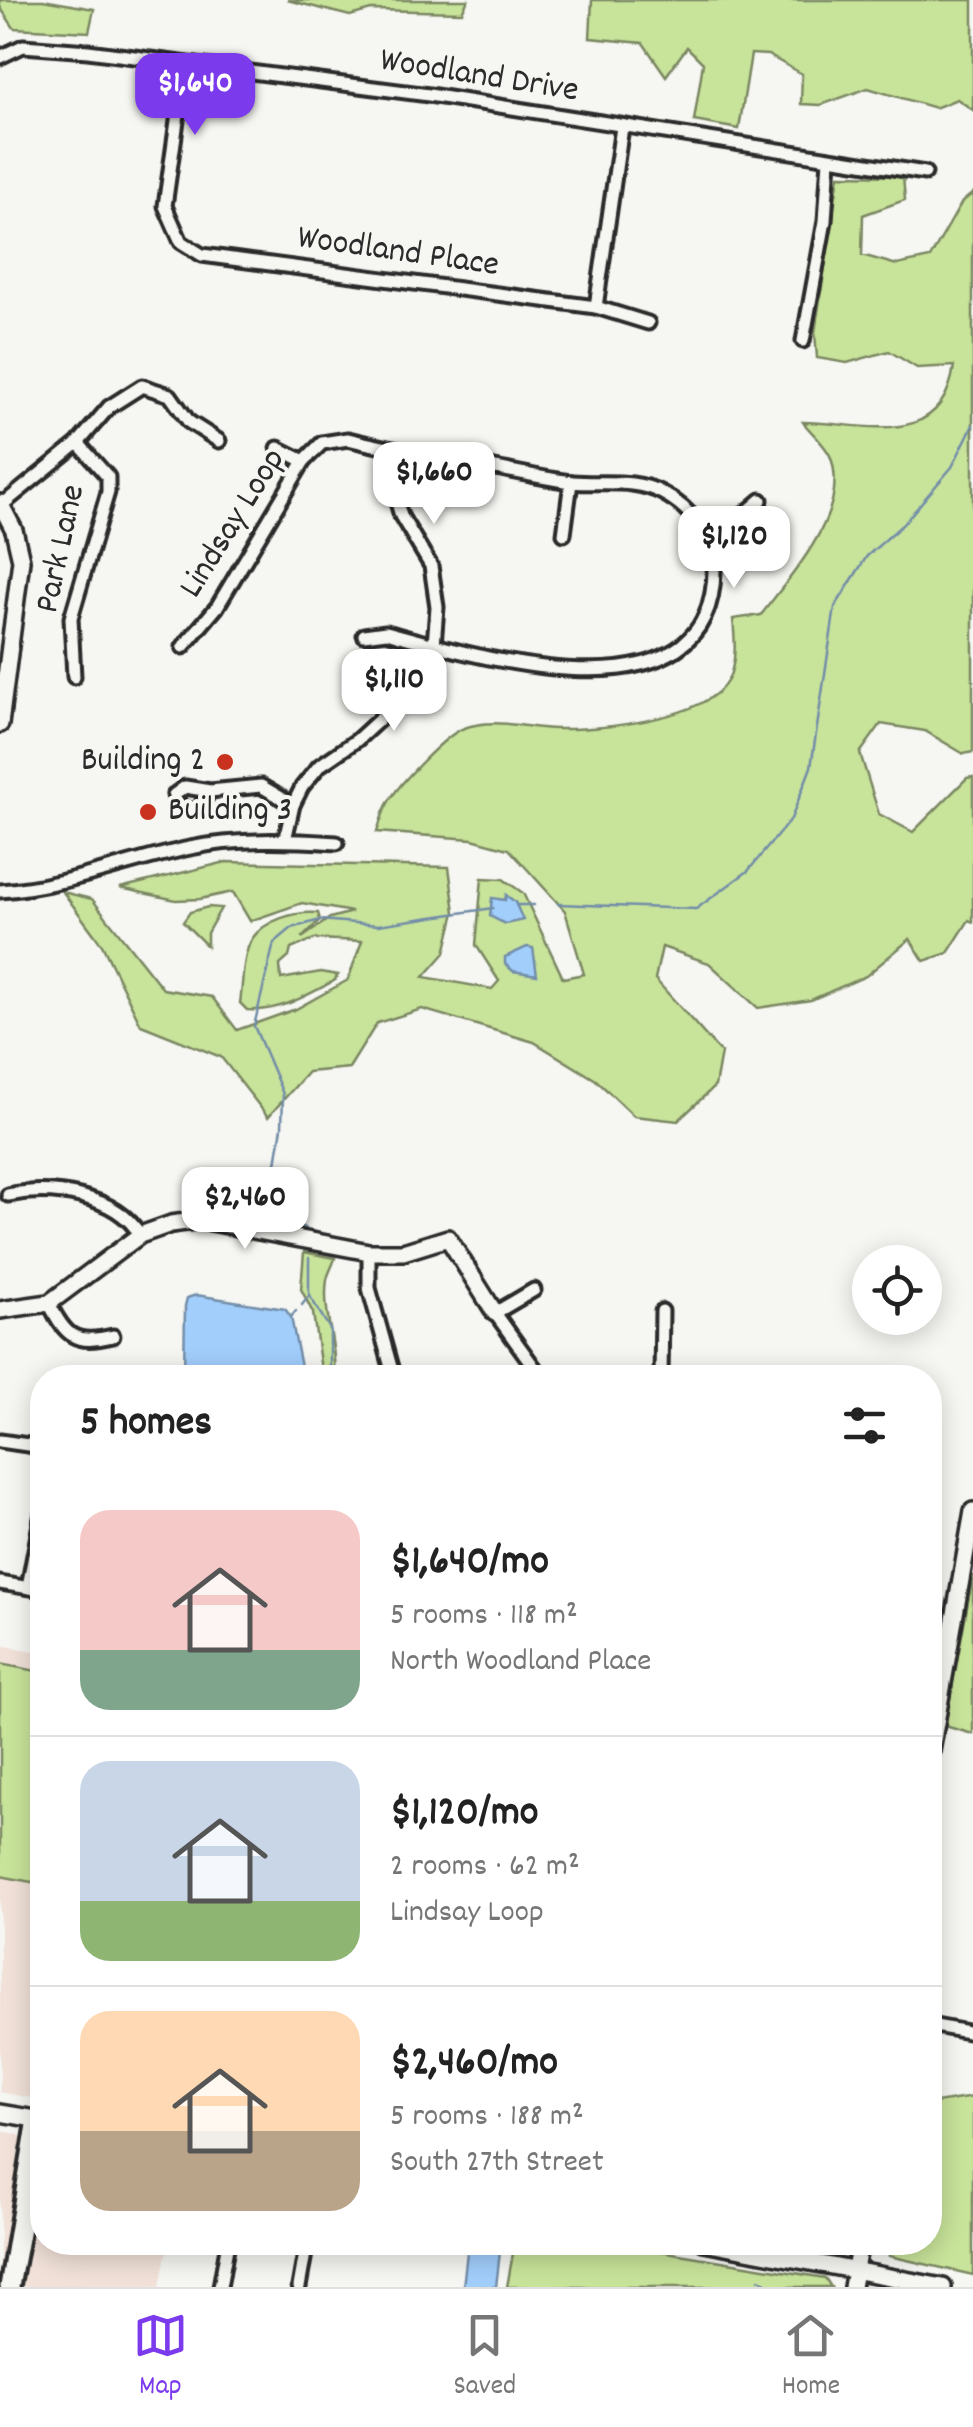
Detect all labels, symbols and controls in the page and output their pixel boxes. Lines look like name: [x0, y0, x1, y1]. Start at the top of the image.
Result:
street label: Woodland Drive: [376, 37, 582, 117]
pin: $1,640: [114, 53, 276, 138]
text: $1,640: [157, 62, 233, 108]
street label: Woodland Place: [294, 214, 502, 292]
street label: Lindsay Loop: [168, 439, 300, 609]
pin: $1,660: [353, 442, 515, 527]
text: $1,660: [395, 451, 473, 497]
street label: Park Lane: [24, 480, 100, 618]
pin: $1,120: [653, 506, 815, 591]
text: $1,120: [700, 515, 768, 561]
pin: $1,110: [313, 649, 475, 734]
text: $1,110: [364, 658, 424, 704]
place label: Building 2: [81, 737, 205, 787]
marker: Building 2: [214, 751, 236, 773]
place label: Building 3: [168, 787, 292, 837]
marker: Building 3: [137, 801, 159, 823]
pin: $2,460: [164, 1167, 326, 1252]
text: $2,460: [204, 1176, 286, 1222]
map controls: [852, 1245, 942, 1335]
button: locate: [852, 1245, 942, 1335]
text: 5 homes: [80, 1395, 212, 1455]
icon: filters: [837, 1398, 892, 1453]
text: $1,640/mo: [390, 1534, 549, 1594]
icon: home: [160, 1550, 280, 1670]
text: 5 rooms · 118 m²: [390, 1594, 578, 1640]
text: North Woodland Place: [390, 1640, 651, 1686]
text: $1,120/mo: [390, 1785, 538, 1845]
icon: home: [160, 1801, 280, 1921]
text: 2 rooms · 62 m²: [390, 1845, 580, 1891]
text: Lindsay Loop: [390, 1891, 544, 1937]
text: $2,460/mo: [390, 2035, 558, 2095]
icon: home: [160, 2051, 280, 2171]
text: 5 rooms · 188 m²: [390, 2095, 584, 2141]
text: South 27th Street: [390, 2141, 604, 2187]
tab: Map: [133, 2308, 188, 2408]
tab: Saved: [454, 2308, 516, 2408]
tab: Home: [782, 2308, 840, 2408]

